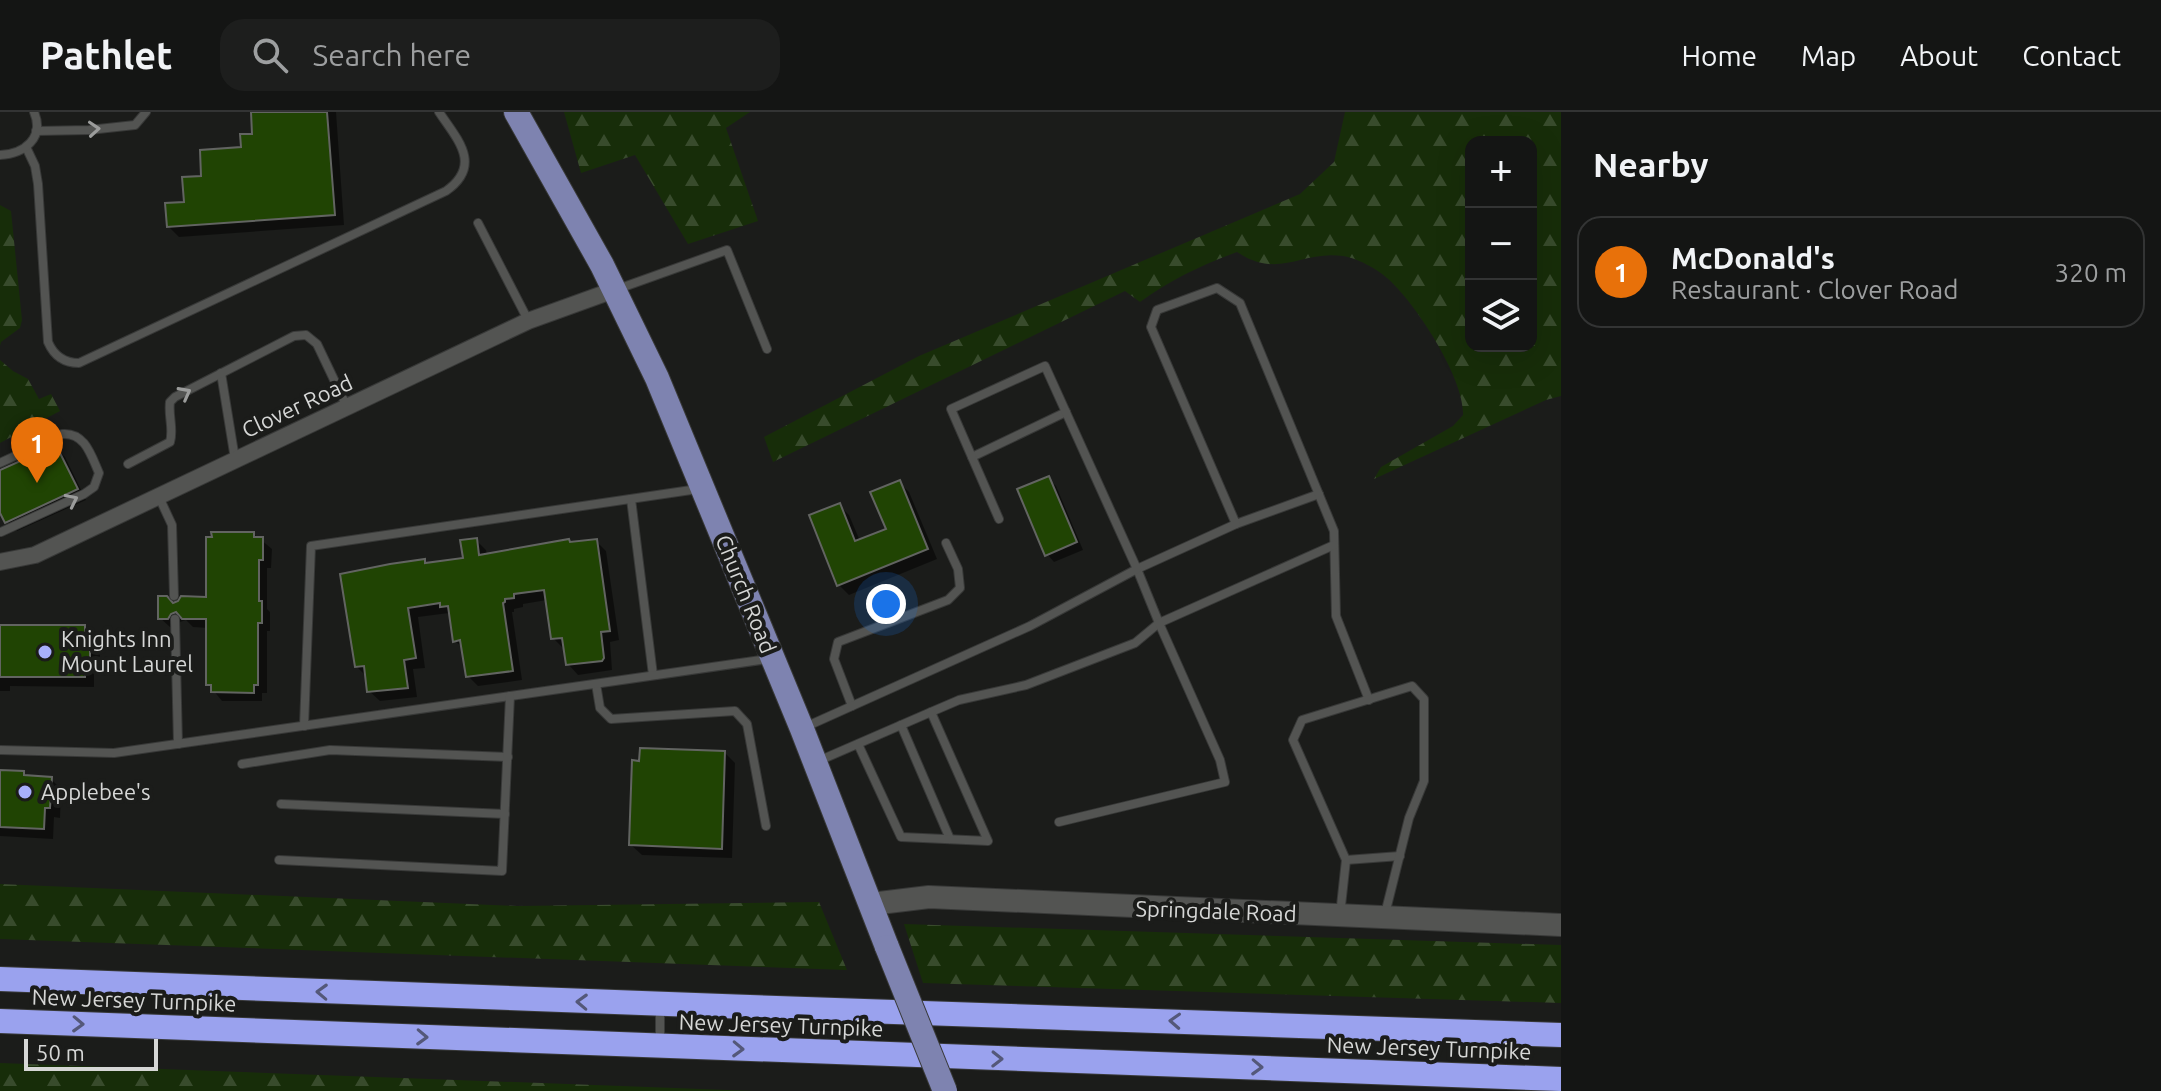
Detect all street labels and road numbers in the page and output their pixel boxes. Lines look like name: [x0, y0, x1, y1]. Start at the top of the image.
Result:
street label: Clover Road: [238, 369, 356, 442]
street label: Church Road: [711, 531, 782, 657]
street label: Springdale Road: [1135, 895, 1297, 926]
street label: New Jersey Turnpike: [31, 983, 237, 1016]
street label: New Jersey Turnpike: [678, 1008, 884, 1041]
street label: New Jersey Turnpike: [1326, 1031, 1532, 1064]

